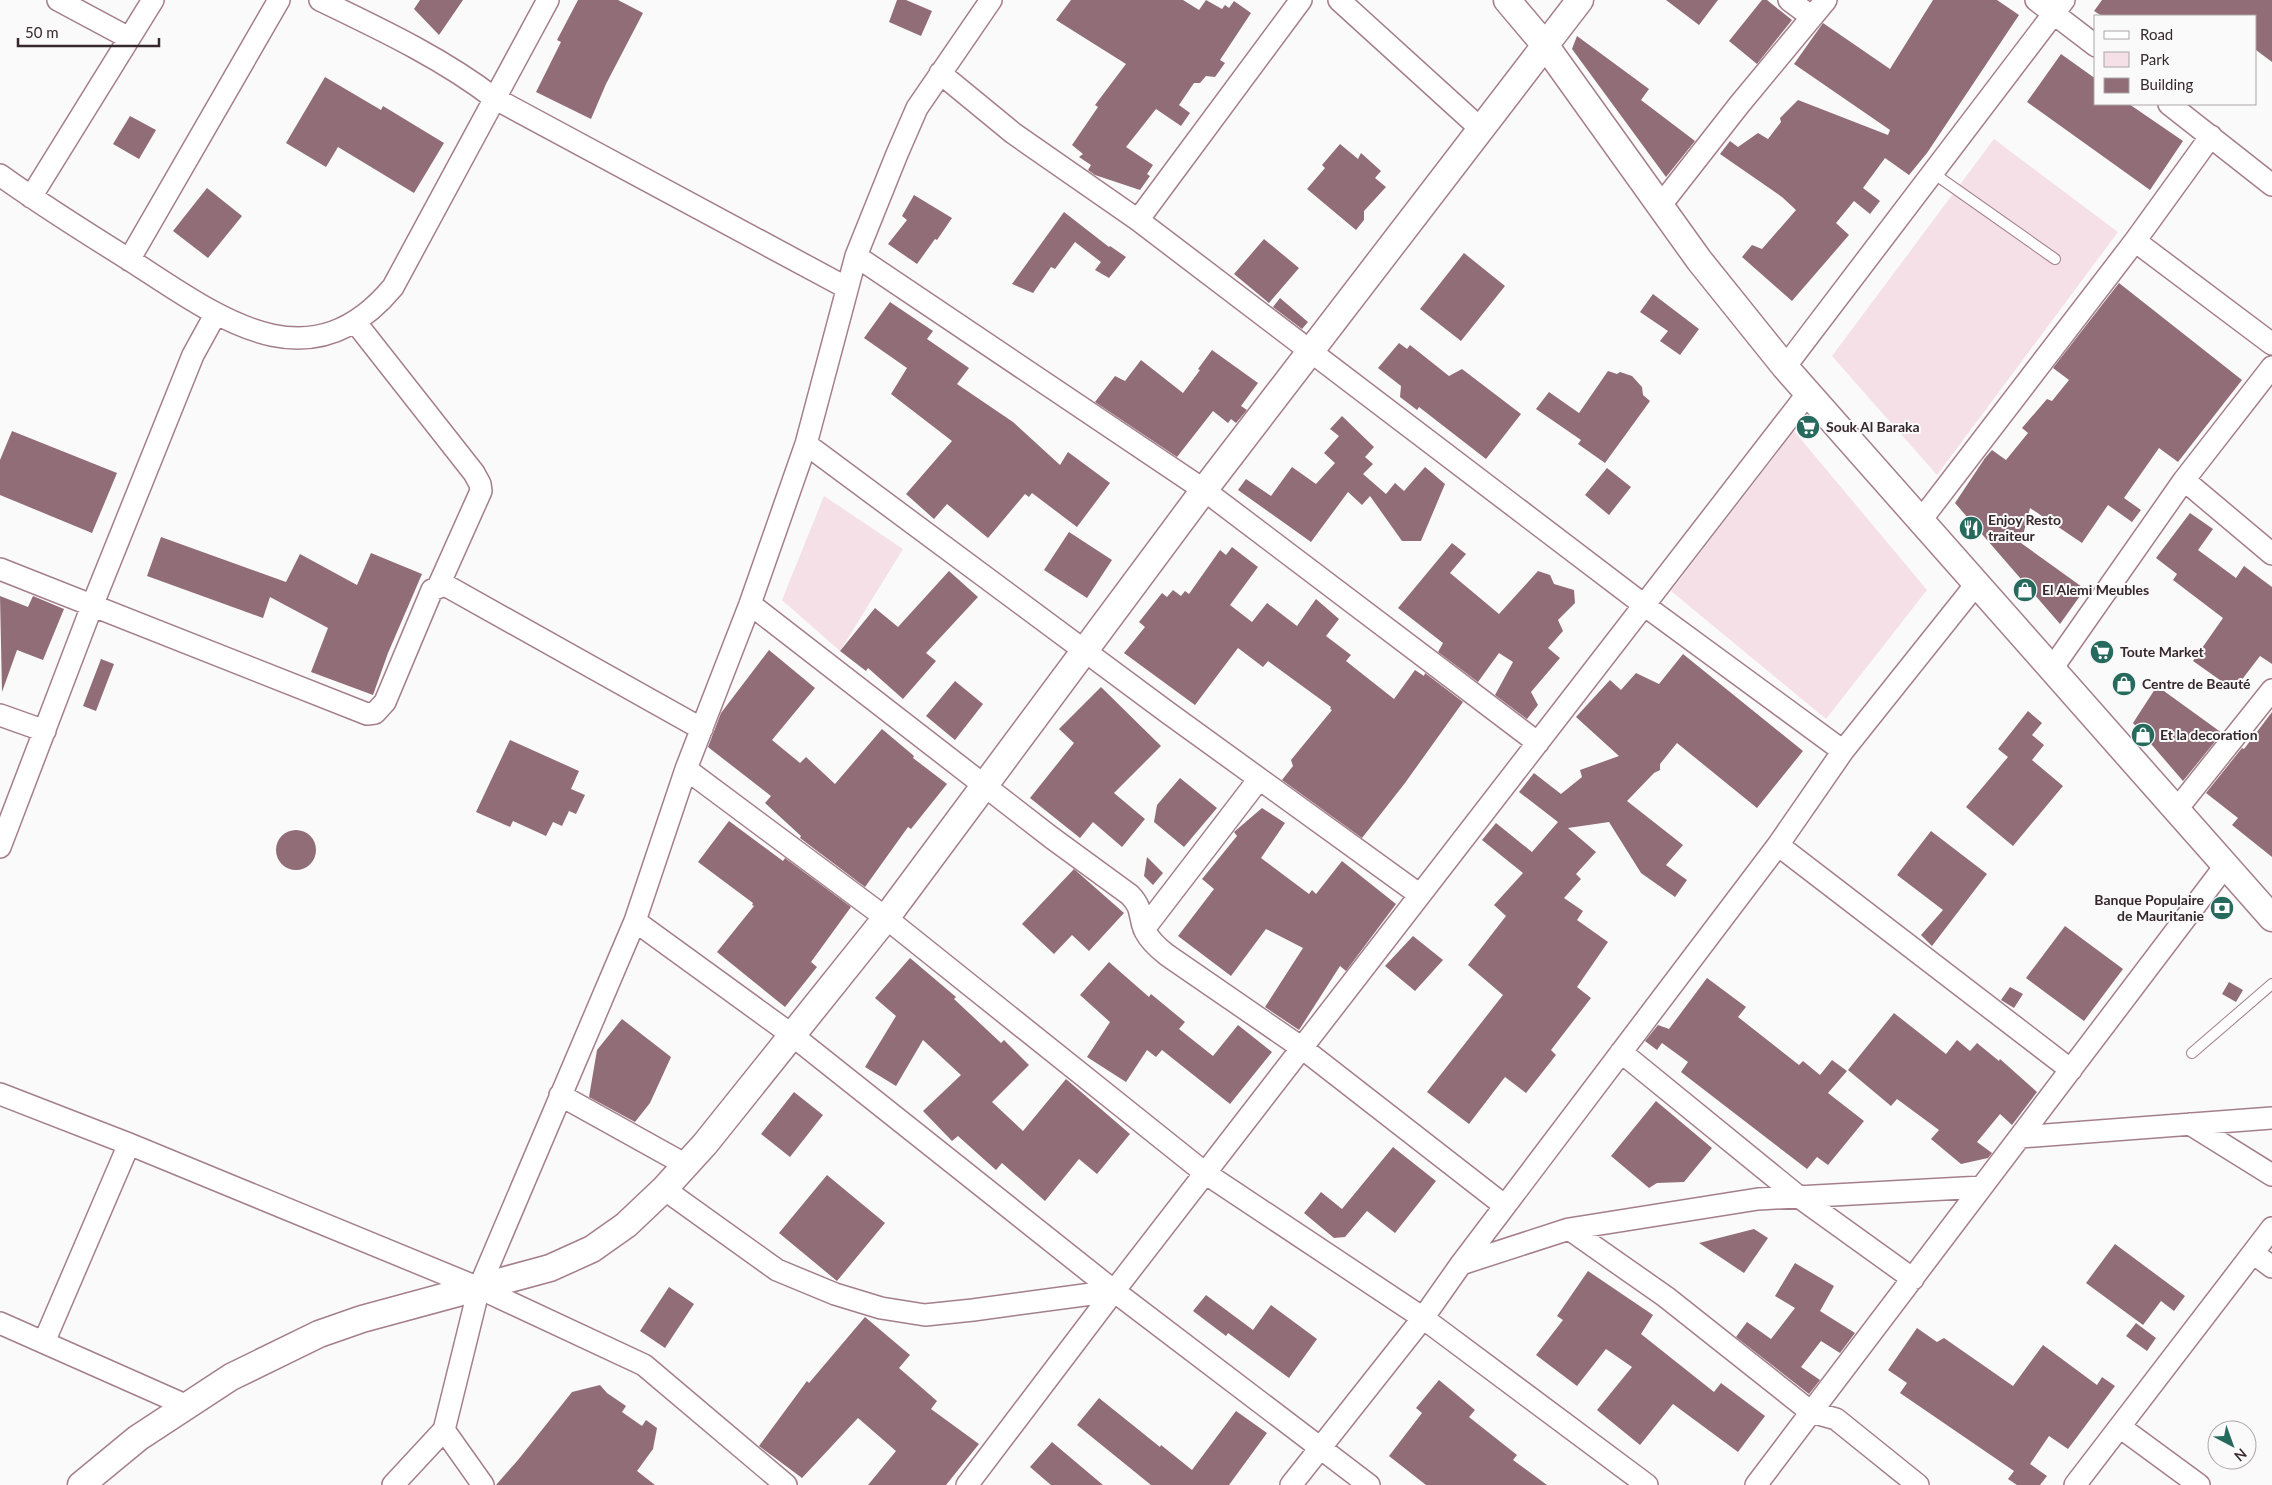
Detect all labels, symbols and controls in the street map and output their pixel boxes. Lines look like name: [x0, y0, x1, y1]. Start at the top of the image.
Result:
scale bar: [18, 15, 159, 47]
legend: [2094, 15, 2257, 105]
text: 50 m: [25, 23, 59, 41]
text: Road: [2140, 25, 2173, 43]
text: Park: [2140, 50, 2170, 68]
text: Building: [2140, 75, 2193, 93]
supermarket icon: Souk Al Baraka: [1795, 414, 1821, 440]
place label: Souk Al Baraka: [1826, 418, 1920, 435]
place label: Enjoy Resto traiteur: [1988, 511, 2061, 544]
restaurant icon: Enjoy Resto traiteur: [1958, 515, 1984, 541]
shop icon: El Alemi Meubles: [2012, 577, 2038, 603]
place label: El Alemi Meubles: [2042, 581, 2149, 598]
supermarket icon: Toute Market: [2089, 639, 2115, 665]
place label: Toute Market: [2120, 643, 2205, 660]
shop icon: Centre de Beauté: [2111, 671, 2137, 697]
place label: Centre de Beauté: [2142, 675, 2251, 692]
shop icon: Et la decoration: [2130, 722, 2156, 748]
place label: Et la decoration: [2160, 726, 2258, 743]
place label: Banque Populaire de Mauritanie: [2094, 891, 2205, 924]
bank icon: Banque Populaire de Mauritanie: [2209, 895, 2235, 921]
north arrow: [2207, 1420, 2257, 1470]
text: N: [2231, 1445, 2251, 1465]

